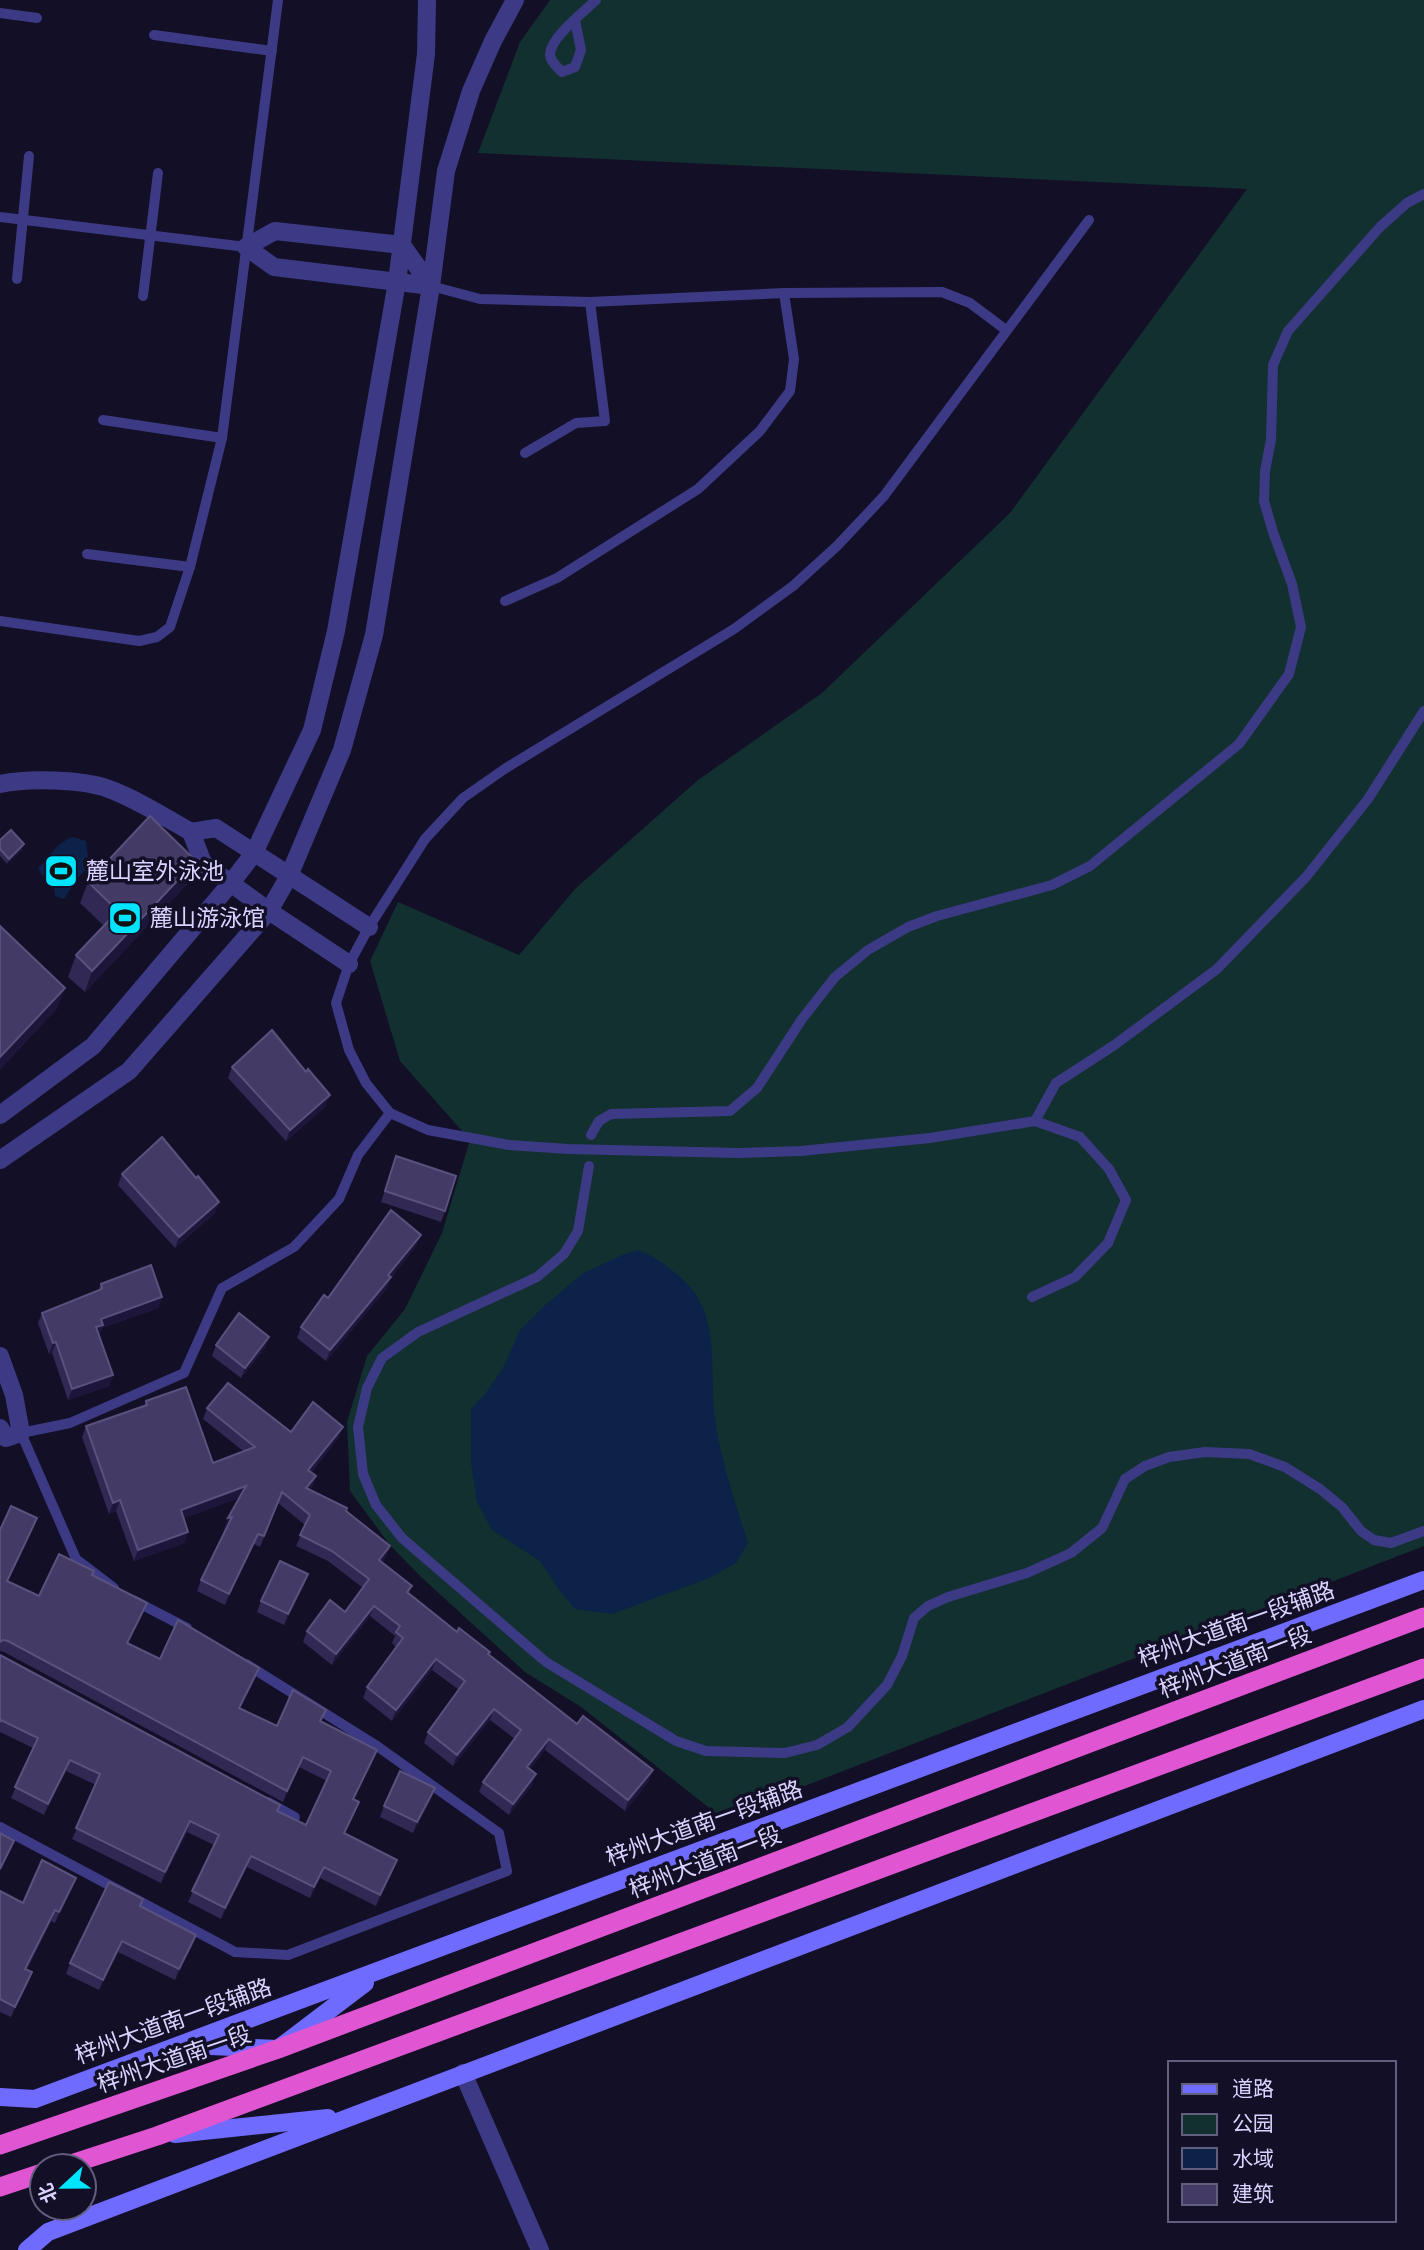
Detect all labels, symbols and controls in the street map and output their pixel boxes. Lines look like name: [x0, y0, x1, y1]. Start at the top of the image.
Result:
sports icon: 麓山室外泳池: [42, 852, 80, 890]
place label: 麓山室外泳池: [86, 856, 224, 886]
sports icon: 麓山游泳馆: [106, 899, 144, 937]
place label: 麓山游泳馆: [150, 903, 265, 933]
street label: 梓州大道南一段辅路: [1134, 1576, 1338, 1672]
street label: 梓州大道南一段: [1155, 1620, 1315, 1704]
street label: 梓州大道南一段辅路: [602, 1775, 806, 1871]
street label: 梓州大道南一段: [625, 1820, 785, 1904]
street label: 梓州大道南一段辅路: [71, 1973, 275, 2069]
street label: 梓州大道南一段: [93, 2020, 255, 2098]
legend: [1168, 2061, 1396, 2222]
text: 道路: [1232, 2075, 1274, 2102]
text: 公园: [1232, 2110, 1274, 2137]
text: 水域: [1232, 2145, 1274, 2172]
north arrow: [28, 2152, 98, 2222]
text: 北: [33, 2180, 63, 2207]
text: 建筑: [1232, 2180, 1274, 2207]

